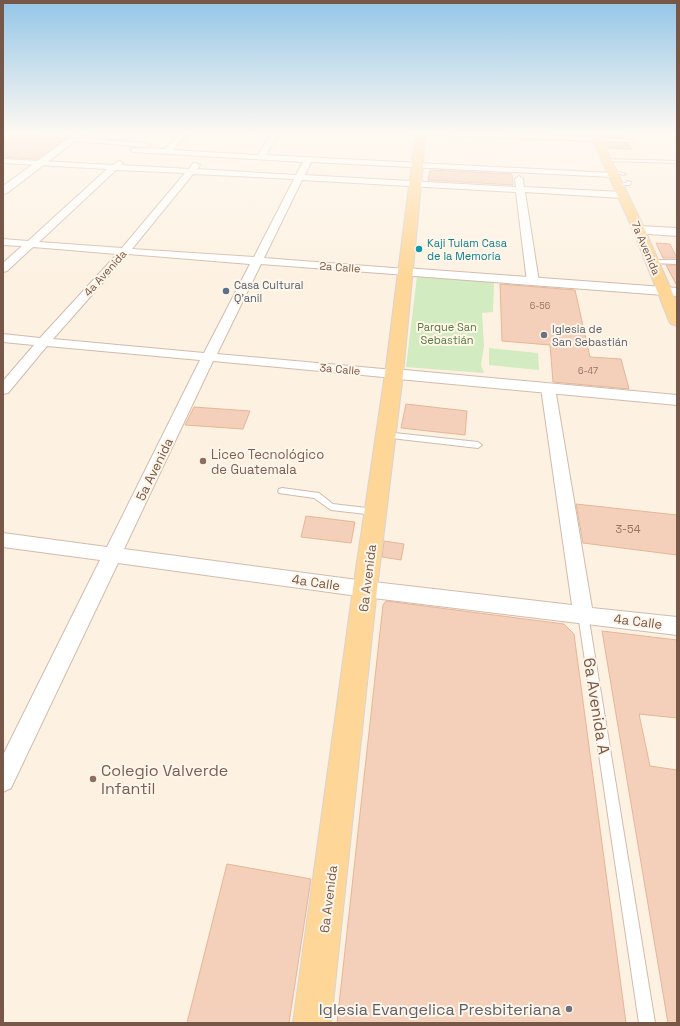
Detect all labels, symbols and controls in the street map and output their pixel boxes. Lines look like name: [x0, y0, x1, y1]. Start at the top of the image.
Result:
street label: 7a Avenida: [628, 219, 664, 278]
place label: Kaji Tulam Casa de la Memoria: [427, 236, 508, 263]
marker: Kaji Tulam Casa de la Memoria: [414, 244, 424, 254]
street label: 4a Avenida: [80, 246, 130, 299]
street label: 2a Calle: [319, 259, 361, 275]
place label: Casa Cultural Q'anil: [234, 278, 304, 305]
marker: Casa Cultural Q'anil: [221, 286, 231, 296]
house number: 6-56: [530, 300, 551, 312]
park label: Parque San Sebastián: [417, 320, 477, 347]
place label: Iglesia de San Sebastián: [552, 322, 628, 349]
marker: Iglesia de San Sebastián: [539, 330, 549, 340]
street label: 3a Calle: [319, 360, 361, 378]
house number: 6-47: [578, 365, 598, 377]
street label: 5a Avenida: [132, 435, 177, 503]
place label: Liceo Tecnológico de Guatemala: [211, 446, 324, 478]
marker: Liceo Tecnológico de Guatemala: [198, 456, 208, 466]
house number: 3-54: [615, 522, 641, 536]
street label: 6a Avenida: [355, 543, 380, 613]
street label: 4a Calle: [291, 571, 341, 594]
street label: 4a Calle: [613, 610, 663, 633]
street label: 6a Avenida A: [578, 656, 615, 756]
place label: Colegio Valverde Infantil: [101, 760, 228, 799]
marker: Colegio Valverde Infantil: [88, 774, 98, 784]
street label: 6a Avenida: [316, 864, 341, 934]
place label: Iglesia Evangelica Presbiteriana: [319, 999, 561, 1020]
marker: Iglesia Evangelica Presbiteriana: [564, 1004, 574, 1014]

